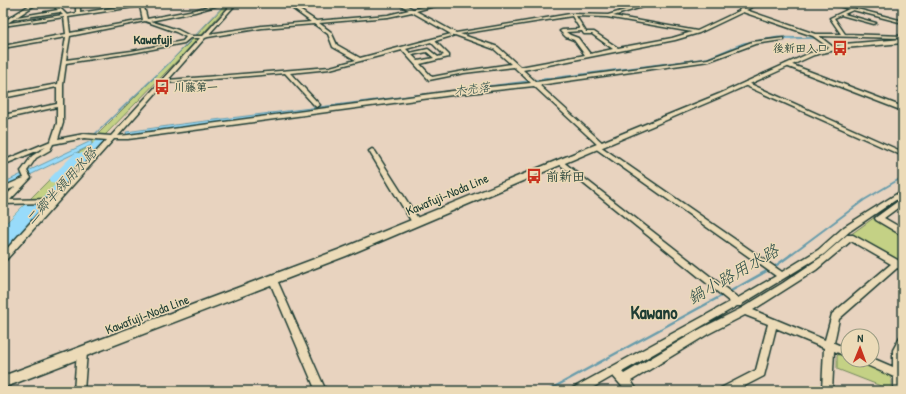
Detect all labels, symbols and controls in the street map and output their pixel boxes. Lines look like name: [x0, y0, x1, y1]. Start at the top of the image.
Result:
district label: Kawafuji: [134, 30, 173, 48]
bus stop icon: 後新田入口: [831, 39, 849, 57]
place label: 後新田入口: [773, 41, 828, 55]
bus stop icon: 川藤第一: [153, 78, 171, 96]
water label: 木売落: [453, 78, 492, 99]
place label: 川藤第一: [174, 80, 218, 94]
water label: 二郷半領用水路: [21, 142, 101, 228]
bus stop icon: 前新田: [525, 167, 543, 185]
place label: 前新田: [546, 167, 585, 185]
street label: Kawafuji-Noda Line: [403, 168, 491, 220]
water label: 鍋小路用水路: [683, 238, 784, 309]
street label: Kawafuji-Noda Line: [103, 290, 191, 338]
district label: Kawano: [630, 300, 678, 325]
north arrow: [840, 328, 880, 368]
text: N: [857, 331, 863, 345]

